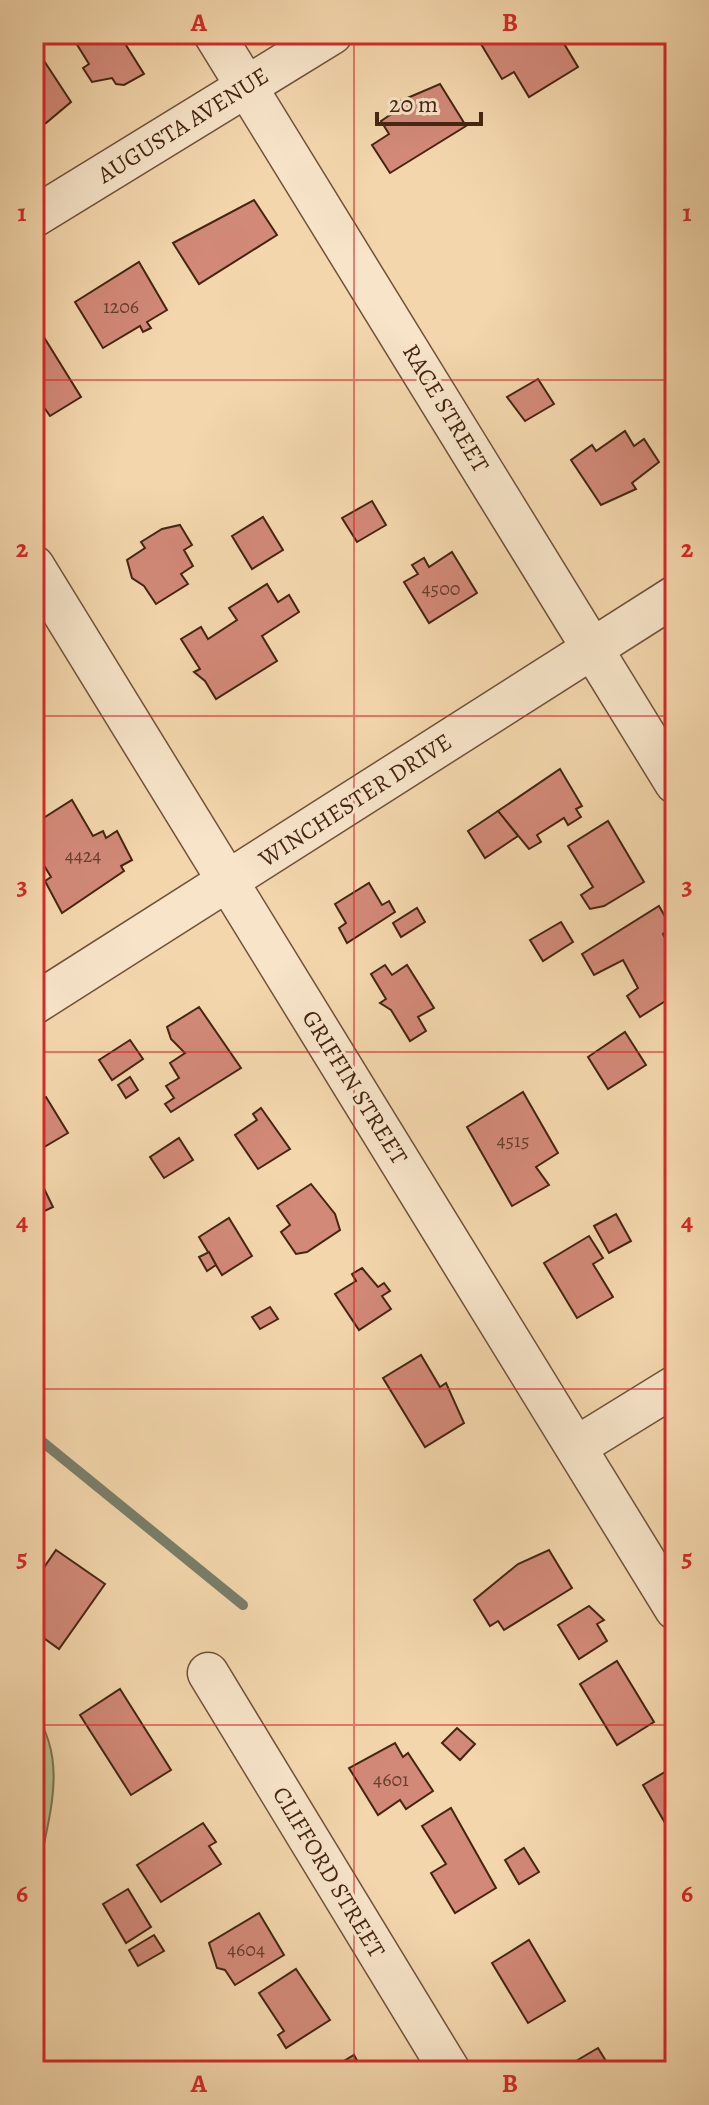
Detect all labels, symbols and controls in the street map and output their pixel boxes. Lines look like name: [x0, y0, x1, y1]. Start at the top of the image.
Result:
text: A: [190, 5, 208, 40]
text: B: [502, 5, 518, 40]
street label: AUGUSTA AVENUE: [91, 59, 275, 191]
scale bar: [377, 76, 481, 126]
text: 20 m: [389, 88, 438, 120]
text: 1: [17, 195, 27, 230]
text: 1: [682, 195, 692, 230]
house number: 1206: [103, 293, 139, 320]
street label: RACE STREET: [395, 338, 497, 478]
text: 2: [16, 531, 29, 566]
text: 2: [681, 531, 694, 566]
house number: 4500: [422, 575, 460, 602]
street label: WINCHESTER DRIVE: [251, 726, 458, 875]
house number: 4424: [65, 842, 101, 869]
text: 3: [16, 868, 28, 903]
text: 3: [681, 868, 693, 903]
street label: GRIFFIN STREET: [295, 1004, 415, 1170]
house number: 4515: [496, 1127, 530, 1154]
text: 4: [16, 1204, 28, 1239]
text: 4: [681, 1204, 693, 1239]
text: 5: [16, 1540, 28, 1575]
text: 5: [681, 1540, 693, 1575]
house number: 4601: [373, 1766, 409, 1793]
street label: CLIFFORD STREET: [265, 1780, 393, 1964]
text: 6: [16, 1876, 28, 1911]
text: 6: [681, 1876, 693, 1911]
house number: 4604: [227, 1936, 265, 1963]
text: A: [190, 2066, 208, 2101]
text: B: [502, 2066, 518, 2101]

